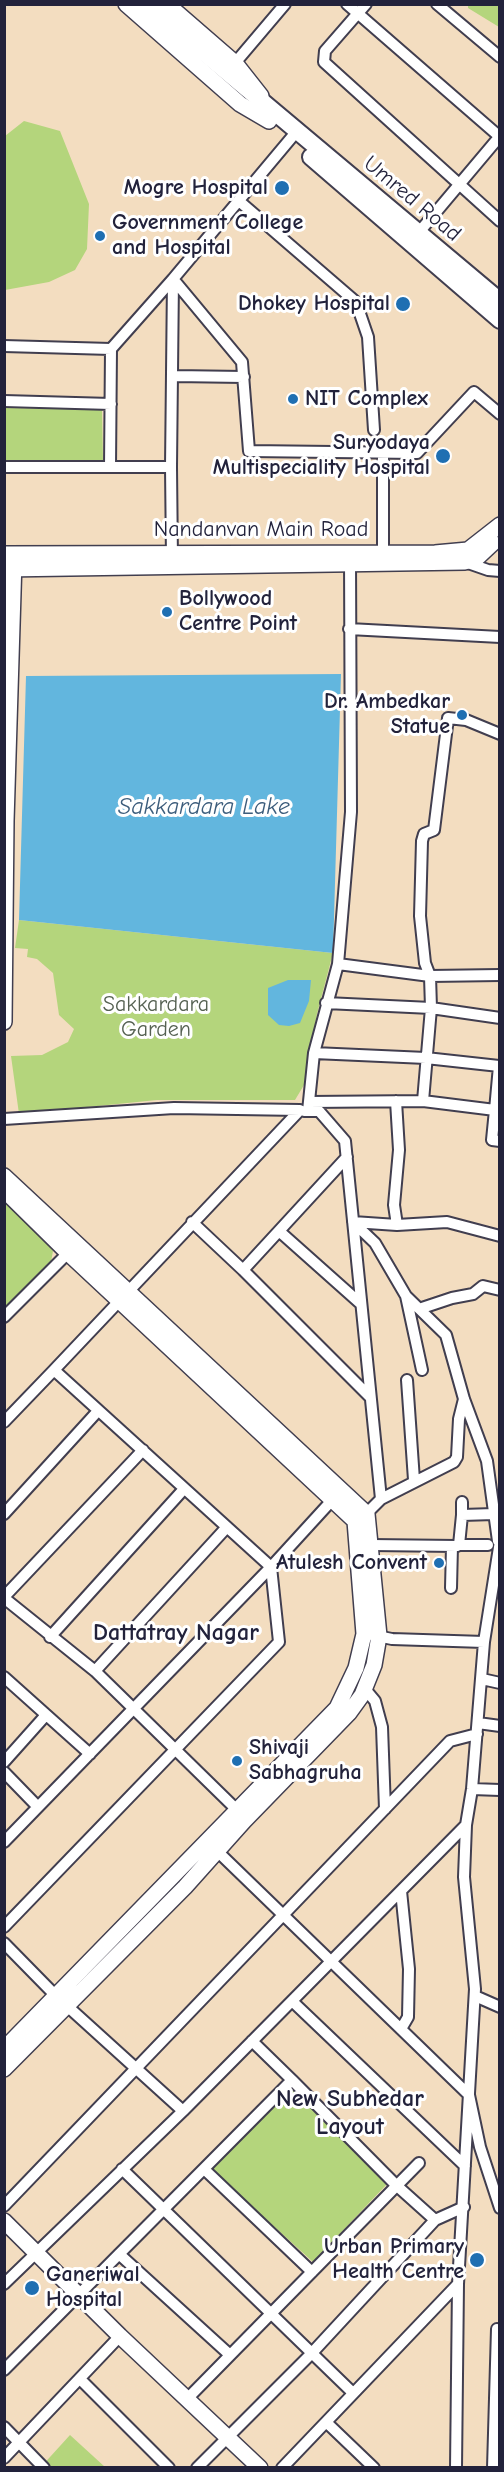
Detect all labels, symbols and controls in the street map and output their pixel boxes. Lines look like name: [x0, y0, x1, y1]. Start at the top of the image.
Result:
street label: Umred Road: [358, 151, 466, 247]
place label: Mogre Hospital: [124, 175, 268, 201]
marker: Mogre Hospital: [273, 179, 291, 197]
place label: Government College and Hospital: [112, 210, 303, 262]
marker: Government College and Hospital: [93, 229, 107, 243]
place label: Dhokey Hospital: [238, 291, 390, 317]
marker: Dhokey Hospital: [394, 295, 412, 313]
place label: NIT Complex: [305, 386, 428, 412]
marker: NIT Complex: [286, 392, 300, 406]
place label: Suryodaya Multispeciality Hospital: [213, 430, 430, 482]
marker: Suryodaya Multispeciality Hospital: [434, 447, 452, 465]
street label: Nandanvan Main Road: [154, 517, 368, 543]
place label: Bollywood Centre Point: [179, 586, 297, 638]
marker: Bollywood Centre Point: [160, 605, 174, 619]
place label: Dr. Ambedkar Statue: [324, 689, 450, 740]
marker: Dr. Ambedkar Statue: [455, 708, 469, 722]
water label: Sakkardara Lake: [118, 793, 290, 821]
park label: Sakkardara Garden: [103, 992, 209, 1044]
place label: Atulesh Convent: [276, 1550, 427, 1576]
marker: Atulesh Convent: [432, 1556, 446, 1570]
district label: Dattatray Nagar: [93, 1619, 259, 1647]
place label: Shivaji Sabhagruha: [249, 1735, 362, 1786]
marker: Shivaji Sabhagruha: [230, 1754, 244, 1768]
district label: New Subhedar Layout: [276, 2085, 424, 2141]
place label: Urban Primary Health Centre: [324, 2234, 464, 2286]
marker: Urban Primary Health Centre: [468, 2251, 486, 2269]
place label: Ganeriwal Hospital: [46, 2262, 140, 2314]
marker: Ganeriwal Hospital: [23, 2279, 41, 2297]

